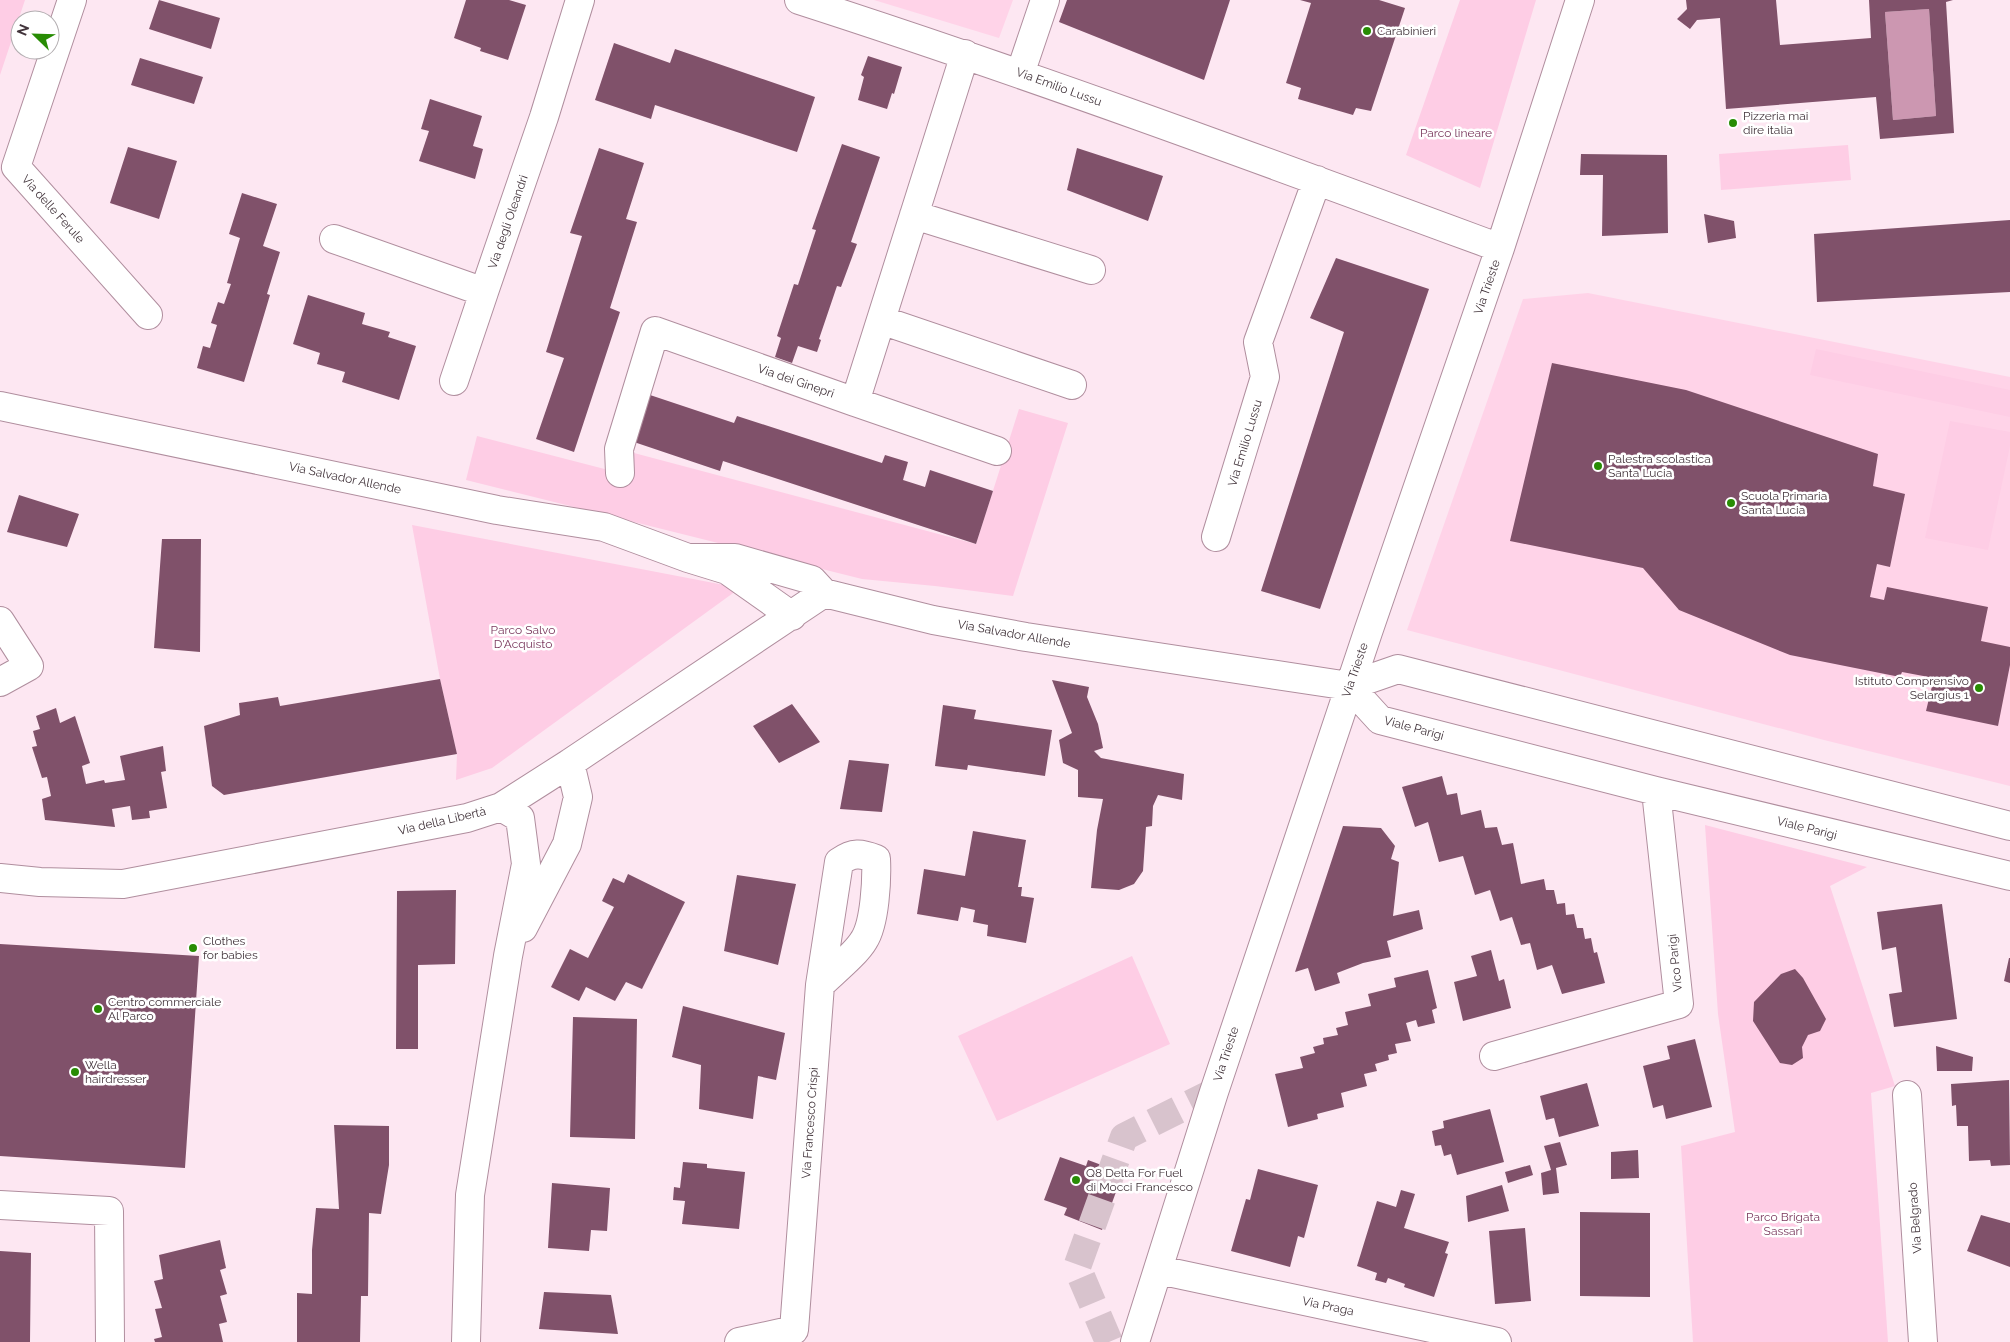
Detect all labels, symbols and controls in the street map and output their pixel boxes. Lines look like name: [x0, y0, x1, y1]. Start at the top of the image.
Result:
north arrow: [10, 10, 60, 60]
text: N: [14, 22, 32, 38]
place label: Carabinieri: [1377, 24, 1436, 38]
marker: Carabinieri: [1361, 25, 1373, 37]
street label: Via Emilio Lussu: [1014, 65, 1104, 109]
place label: Pizzeria mai dire italia: [1743, 109, 1808, 137]
marker: Pizzeria mai dire italia: [1727, 117, 1739, 129]
park label: Parco lineare: [1420, 126, 1492, 140]
street label: Via delle Ferule: [19, 172, 87, 246]
street label: Via degli Oleandri: [485, 173, 531, 271]
street label: Via Trieste: [1471, 258, 1503, 316]
street label: Via dei Ginepri: [756, 361, 836, 401]
street label: Via Emilio Lussu: [1225, 398, 1265, 488]
place label: Palestra scolastica Santa Lucia: [1608, 452, 1711, 480]
street label: Via Salvador Allende: [288, 459, 402, 497]
marker: Palestra scolastica Santa Lucia: [1592, 460, 1604, 472]
place label: Scuola Primaria Santa Lucia: [1741, 489, 1827, 517]
marker: Scuola Primaria Santa Lucia: [1725, 497, 1737, 509]
street label: Via Salvador Allende: [956, 617, 1072, 651]
park label: Parco Salvo D'Acquisto: [491, 623, 555, 651]
street label: Via Trieste: [1339, 641, 1371, 699]
place label: Istituto Comprensivo Selargius 1: [1855, 674, 1969, 702]
marker: Istituto Comprensivo Selargius 1: [1973, 682, 1985, 694]
street label: Viale Parigi: [1383, 713, 1445, 743]
street label: Via della Libertà: [397, 804, 487, 838]
street label: Viale Parigi: [1775, 814, 1839, 842]
street label: Vico Parigi: [1665, 933, 1685, 993]
place label: Clothes for babies: [203, 934, 258, 962]
marker: Clothes for babies: [187, 942, 199, 954]
place label: Centro commerciale Al Parco: [108, 995, 221, 1023]
marker: Centro commerciale Al Parco: [92, 1003, 104, 1015]
street label: Via Trieste: [1211, 1025, 1241, 1083]
place label: Wella hairdresser: [85, 1058, 147, 1086]
marker: Wella hairdresser: [69, 1066, 81, 1078]
street label: Via Francesco Crispi: [799, 1067, 821, 1179]
place label: Q8 Delta For Fuel di Mocci Francesco: [1086, 1166, 1193, 1194]
marker: Q8 Delta For Fuel di Mocci Francesco: [1070, 1174, 1082, 1186]
street label: Via Belgrado: [1906, 1182, 1924, 1254]
park label: Parco Brigata Sassari: [1746, 1210, 1820, 1238]
street label: Via Praga: [1301, 1294, 1355, 1318]

